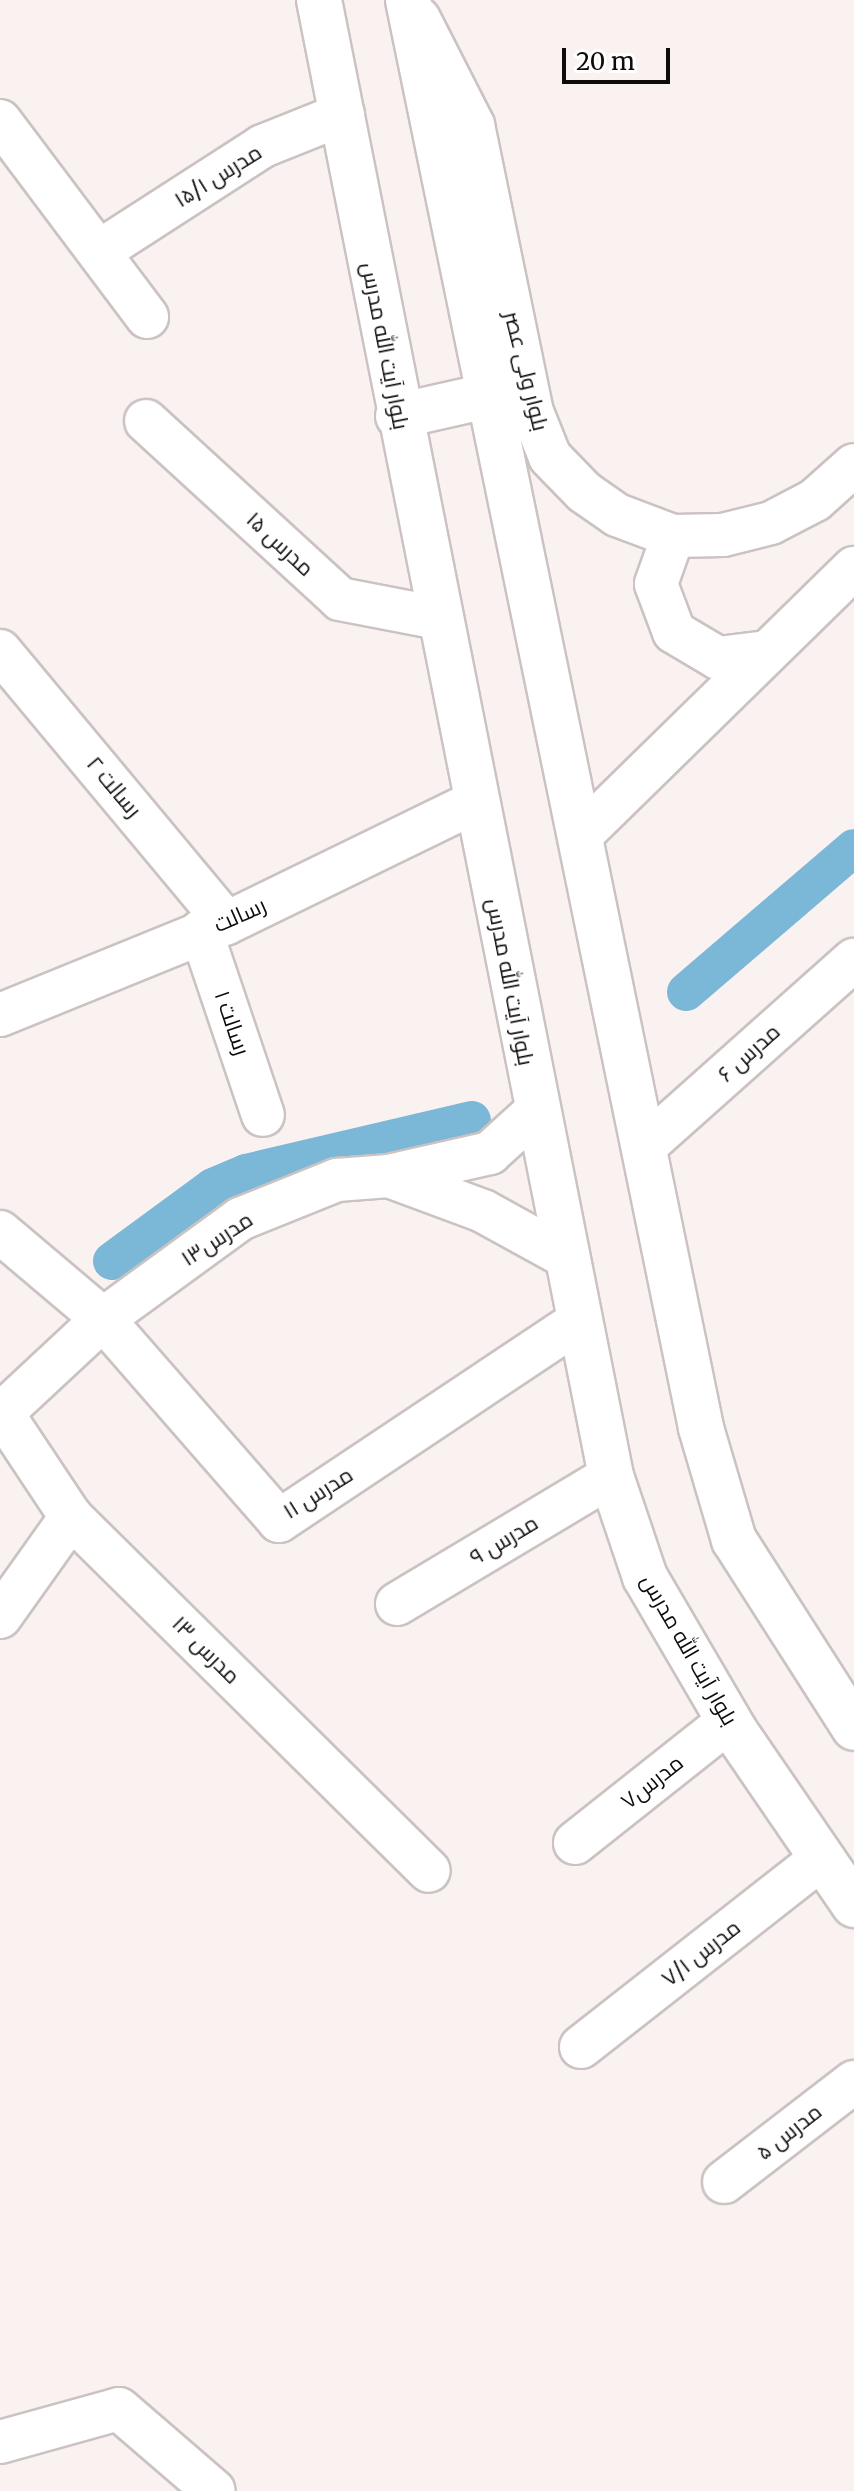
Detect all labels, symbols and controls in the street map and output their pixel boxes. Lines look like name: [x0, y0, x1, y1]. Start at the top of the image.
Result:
scale bar: [566, 32, 674, 82]
text: 20 m: [576, 46, 635, 77]
street label: مدرس ۱۵/۱: [170, 139, 266, 213]
street label: بلوار آیت الله مدرس: [356, 260, 414, 432]
street label: بلوار ولی عصر: [498, 308, 554, 434]
street label: مدرس ۱۵: [241, 506, 319, 582]
street label: رسالت ۲: [81, 751, 147, 823]
street label: رسالت: [210, 892, 270, 938]
street label: بلوار آیت الله مدرس: [481, 896, 539, 1068]
street label: رسالت ۱: [209, 987, 255, 1059]
street label: مدرس ۶: [713, 1018, 785, 1088]
street label: مدرس۱۳: [176, 1206, 258, 1272]
street label: مدرس ۱۱: [278, 1461, 358, 1525]
street label: مدرس ۹: [465, 1509, 543, 1571]
street label: بلوار آیت الله مدرس: [635, 1570, 743, 1730]
street label: مدرس ۱۳: [167, 1611, 245, 1689]
street label: مدرس۷: [615, 1749, 689, 1815]
street label: مدرس ۷/۱: [656, 1914, 746, 1992]
street label: مدرس ۵: [751, 2098, 827, 2166]

